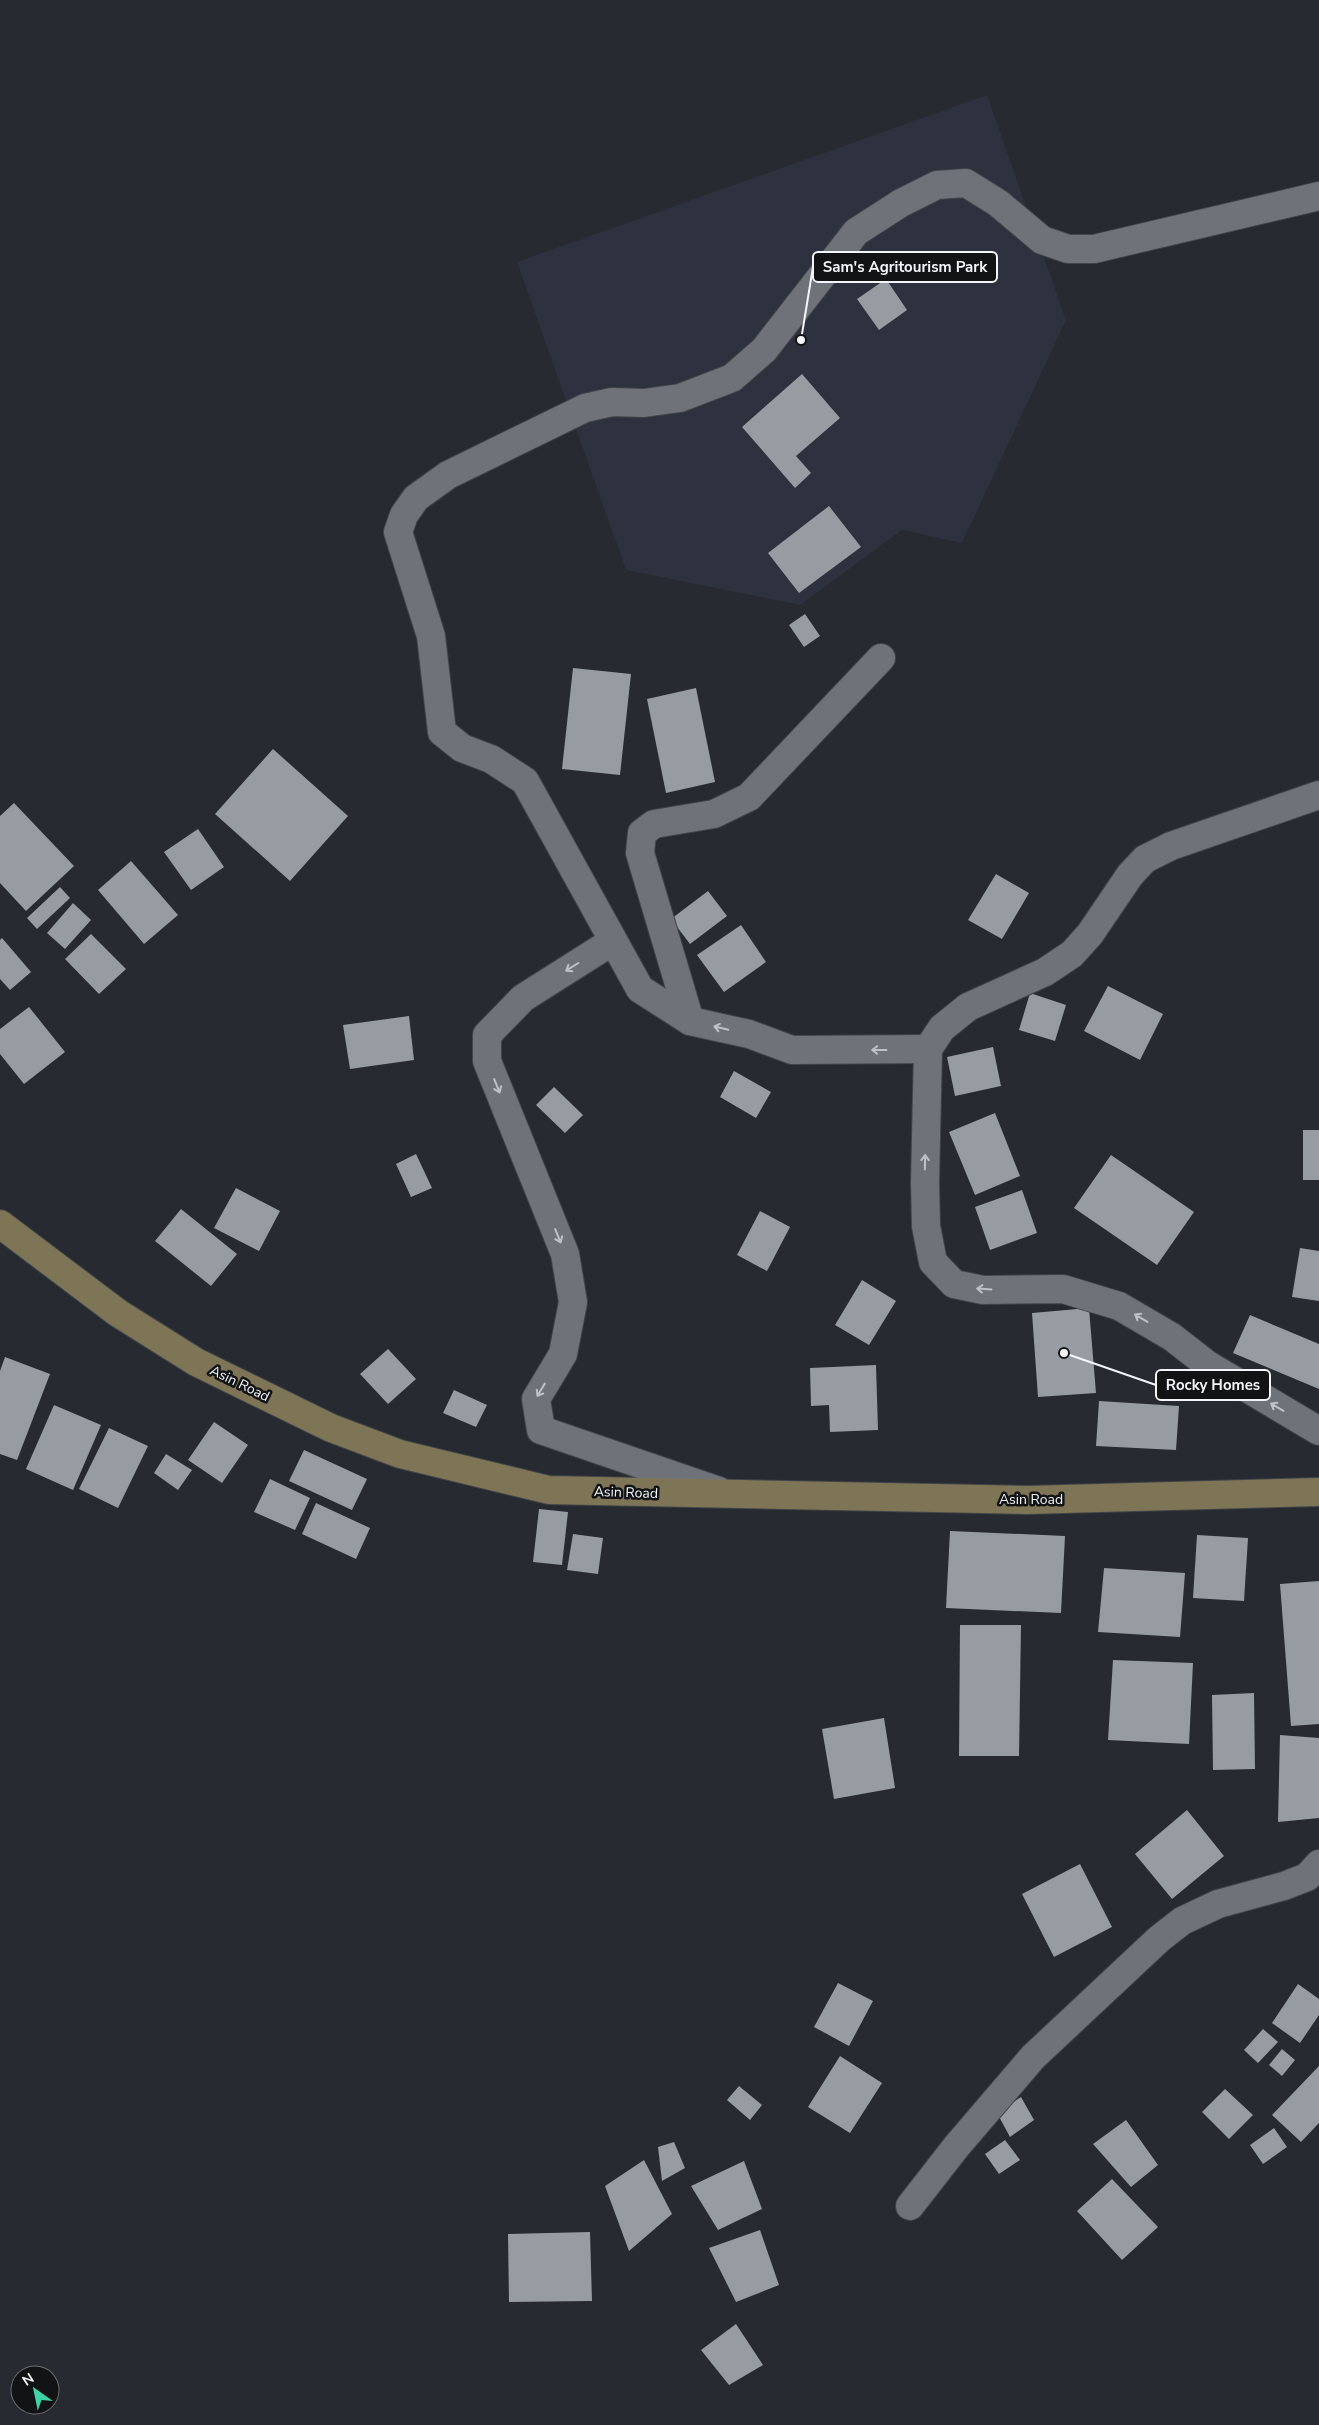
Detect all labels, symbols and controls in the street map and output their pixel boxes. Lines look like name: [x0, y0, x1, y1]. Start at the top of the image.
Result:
callout: Sam's Agritourism Park: [813, 252, 997, 282]
text: Sam's Agritourism Park: [823, 257, 988, 277]
one-way arrow: [565, 962, 579, 972]
one-way arrow: [713, 1023, 729, 1032]
one-way arrow: [872, 1045, 888, 1054]
one-way arrow: [493, 1078, 502, 1093]
one-way arrow: [920, 1154, 930, 1170]
one-way arrow: [554, 1228, 563, 1243]
one-way arrow: [977, 1285, 993, 1294]
one-way arrow: [1134, 1313, 1148, 1323]
street label: Asin Road: [207, 1361, 273, 1406]
callout: Rocky Homes: [1156, 1370, 1270, 1400]
text: Rocky Homes: [1166, 1375, 1260, 1395]
one-way arrow: [536, 1382, 546, 1396]
one-way arrow: [1269, 1402, 1284, 1412]
street label: Asin Road: [594, 1482, 658, 1503]
street label: Asin Road: [999, 1490, 1063, 1509]
north arrow: [10, 2365, 60, 2415]
text: N: [19, 2369, 38, 2390]

